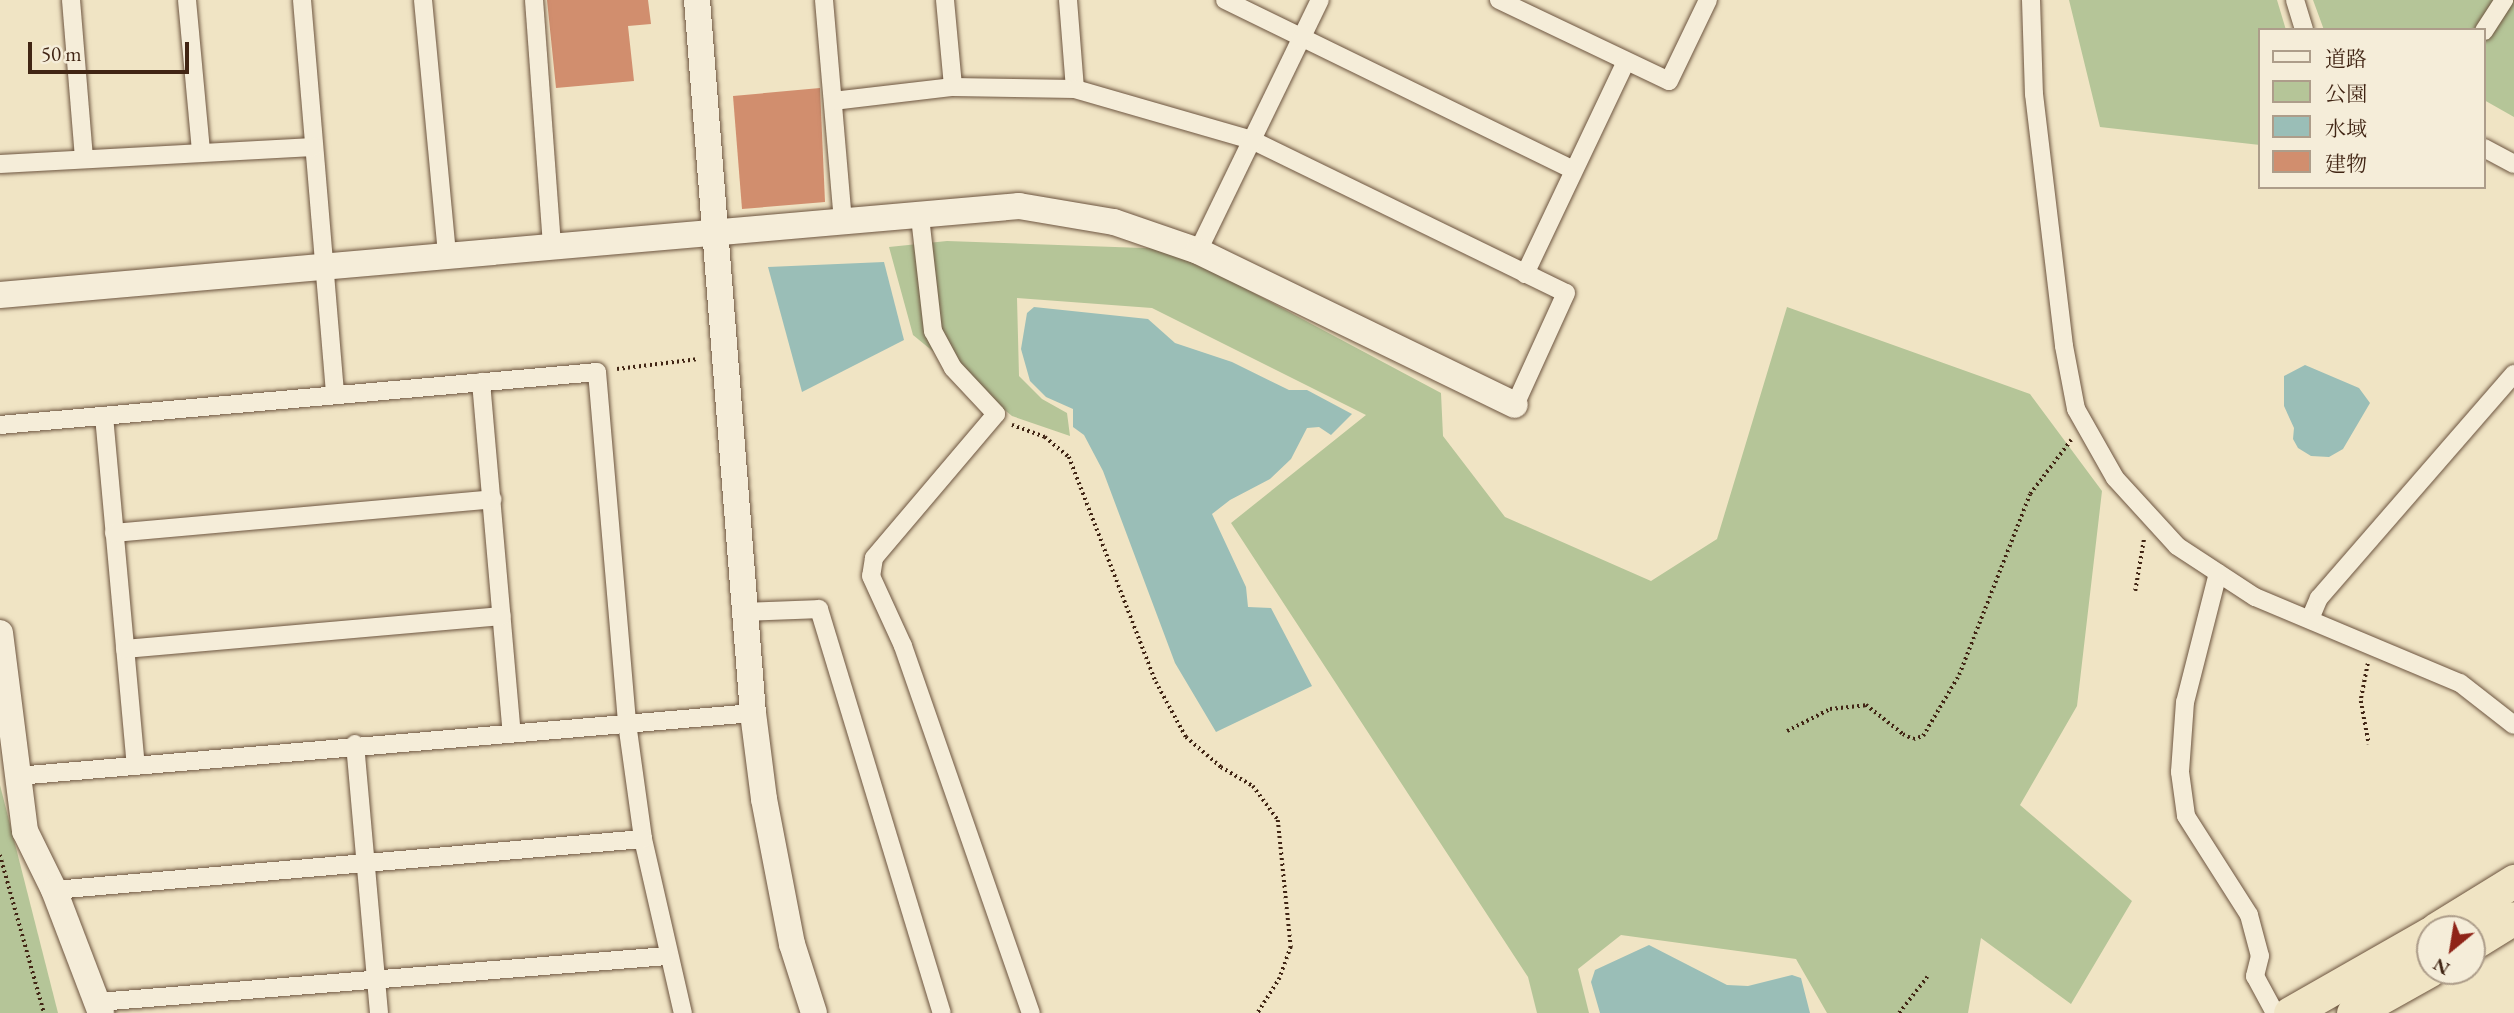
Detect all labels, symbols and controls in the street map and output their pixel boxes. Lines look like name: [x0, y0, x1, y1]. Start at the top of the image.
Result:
scale bar: [32, 28, 192, 72]
legend: [2258, 28, 2486, 189]
text: 50 m: [41, 40, 82, 67]
text: 道路: [2325, 45, 2367, 72]
text: 公園: [2325, 80, 2367, 107]
text: 水域: [2325, 115, 2367, 142]
text: 建物: [2325, 150, 2367, 177]
north arrow: [2416, 915, 2486, 985]
text: N: [2428, 952, 2454, 982]

